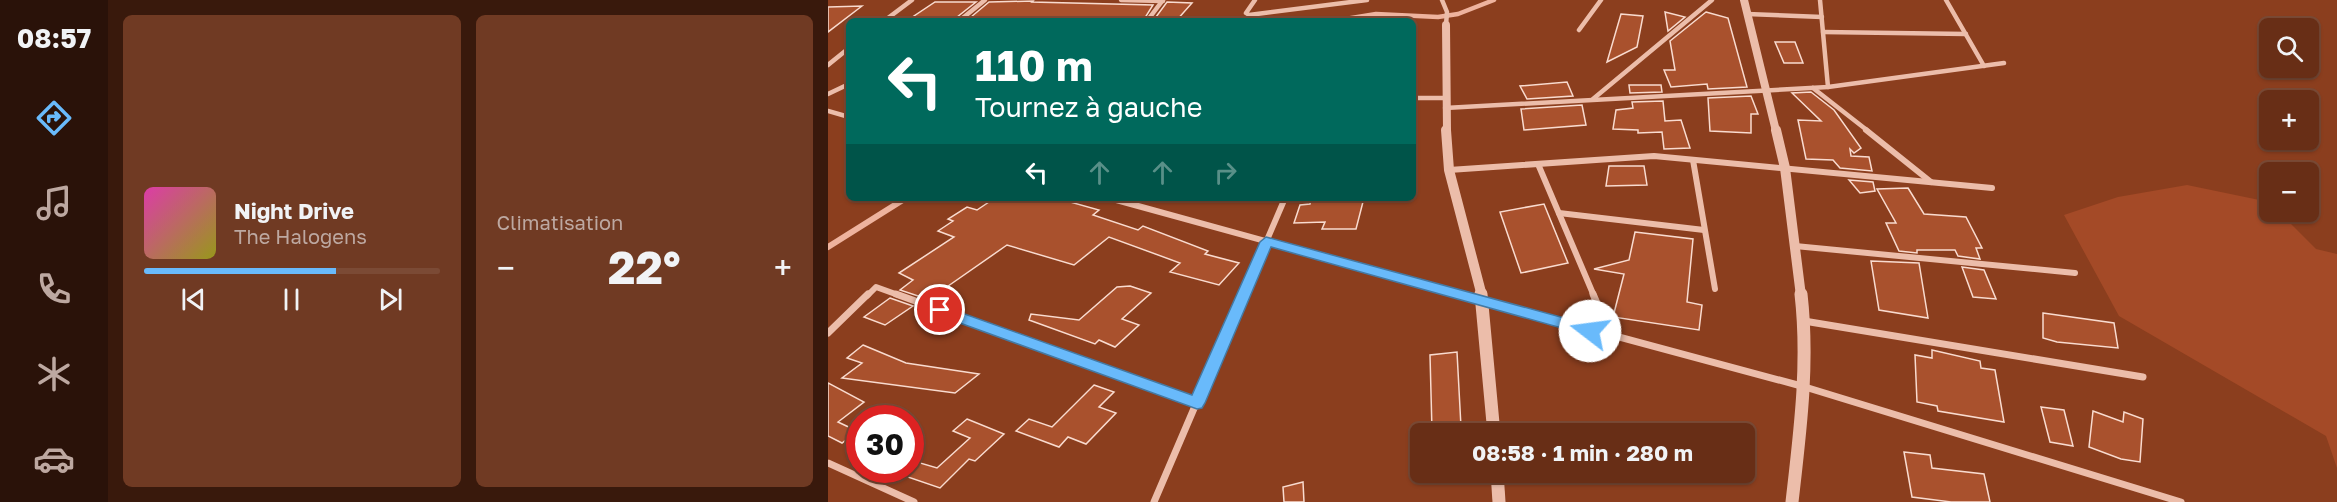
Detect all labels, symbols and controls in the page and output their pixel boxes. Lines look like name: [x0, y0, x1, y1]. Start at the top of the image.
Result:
map controls: [2259, 18, 2319, 222]
button: search: [2259, 18, 2319, 78]
text: 08:57: [17, 22, 91, 54]
text: 110 m: [975, 40, 1093, 90]
icon: left: [876, 42, 954, 120]
button: +: [2259, 90, 2319, 150]
text: Tournez à gauche: [975, 91, 1202, 123]
icon: directions: [33, 97, 75, 139]
icon: left: [1020, 156, 1053, 189]
icon: ahead: [1083, 156, 1116, 189]
icon: ahead: [1146, 156, 1179, 189]
icon: right: [1209, 156, 1242, 189]
button: −: [2259, 162, 2319, 222]
icon: music: [33, 182, 75, 224]
text: Night Drive: [234, 197, 354, 224]
text: Climatisation: [497, 210, 623, 234]
text: The Halogens: [234, 224, 367, 248]
text: 22°: [608, 240, 680, 294]
text: −: [497, 248, 515, 287]
text: +: [774, 248, 792, 287]
icon: phone: [33, 268, 75, 310]
icon: previous: [177, 283, 210, 316]
icon: pause: [275, 283, 308, 316]
icon: next: [374, 283, 407, 316]
pin: [914, 284, 965, 335]
icon: arrive: [923, 293, 956, 326]
position arrow: [1558, 299, 1622, 363]
icon: climate: [33, 353, 75, 395]
speed limit sign: 30: [846, 405, 924, 483]
icon: car: [33, 438, 75, 480]
text: 08:58 · 1 min · 280 m: [1472, 439, 1693, 466]

